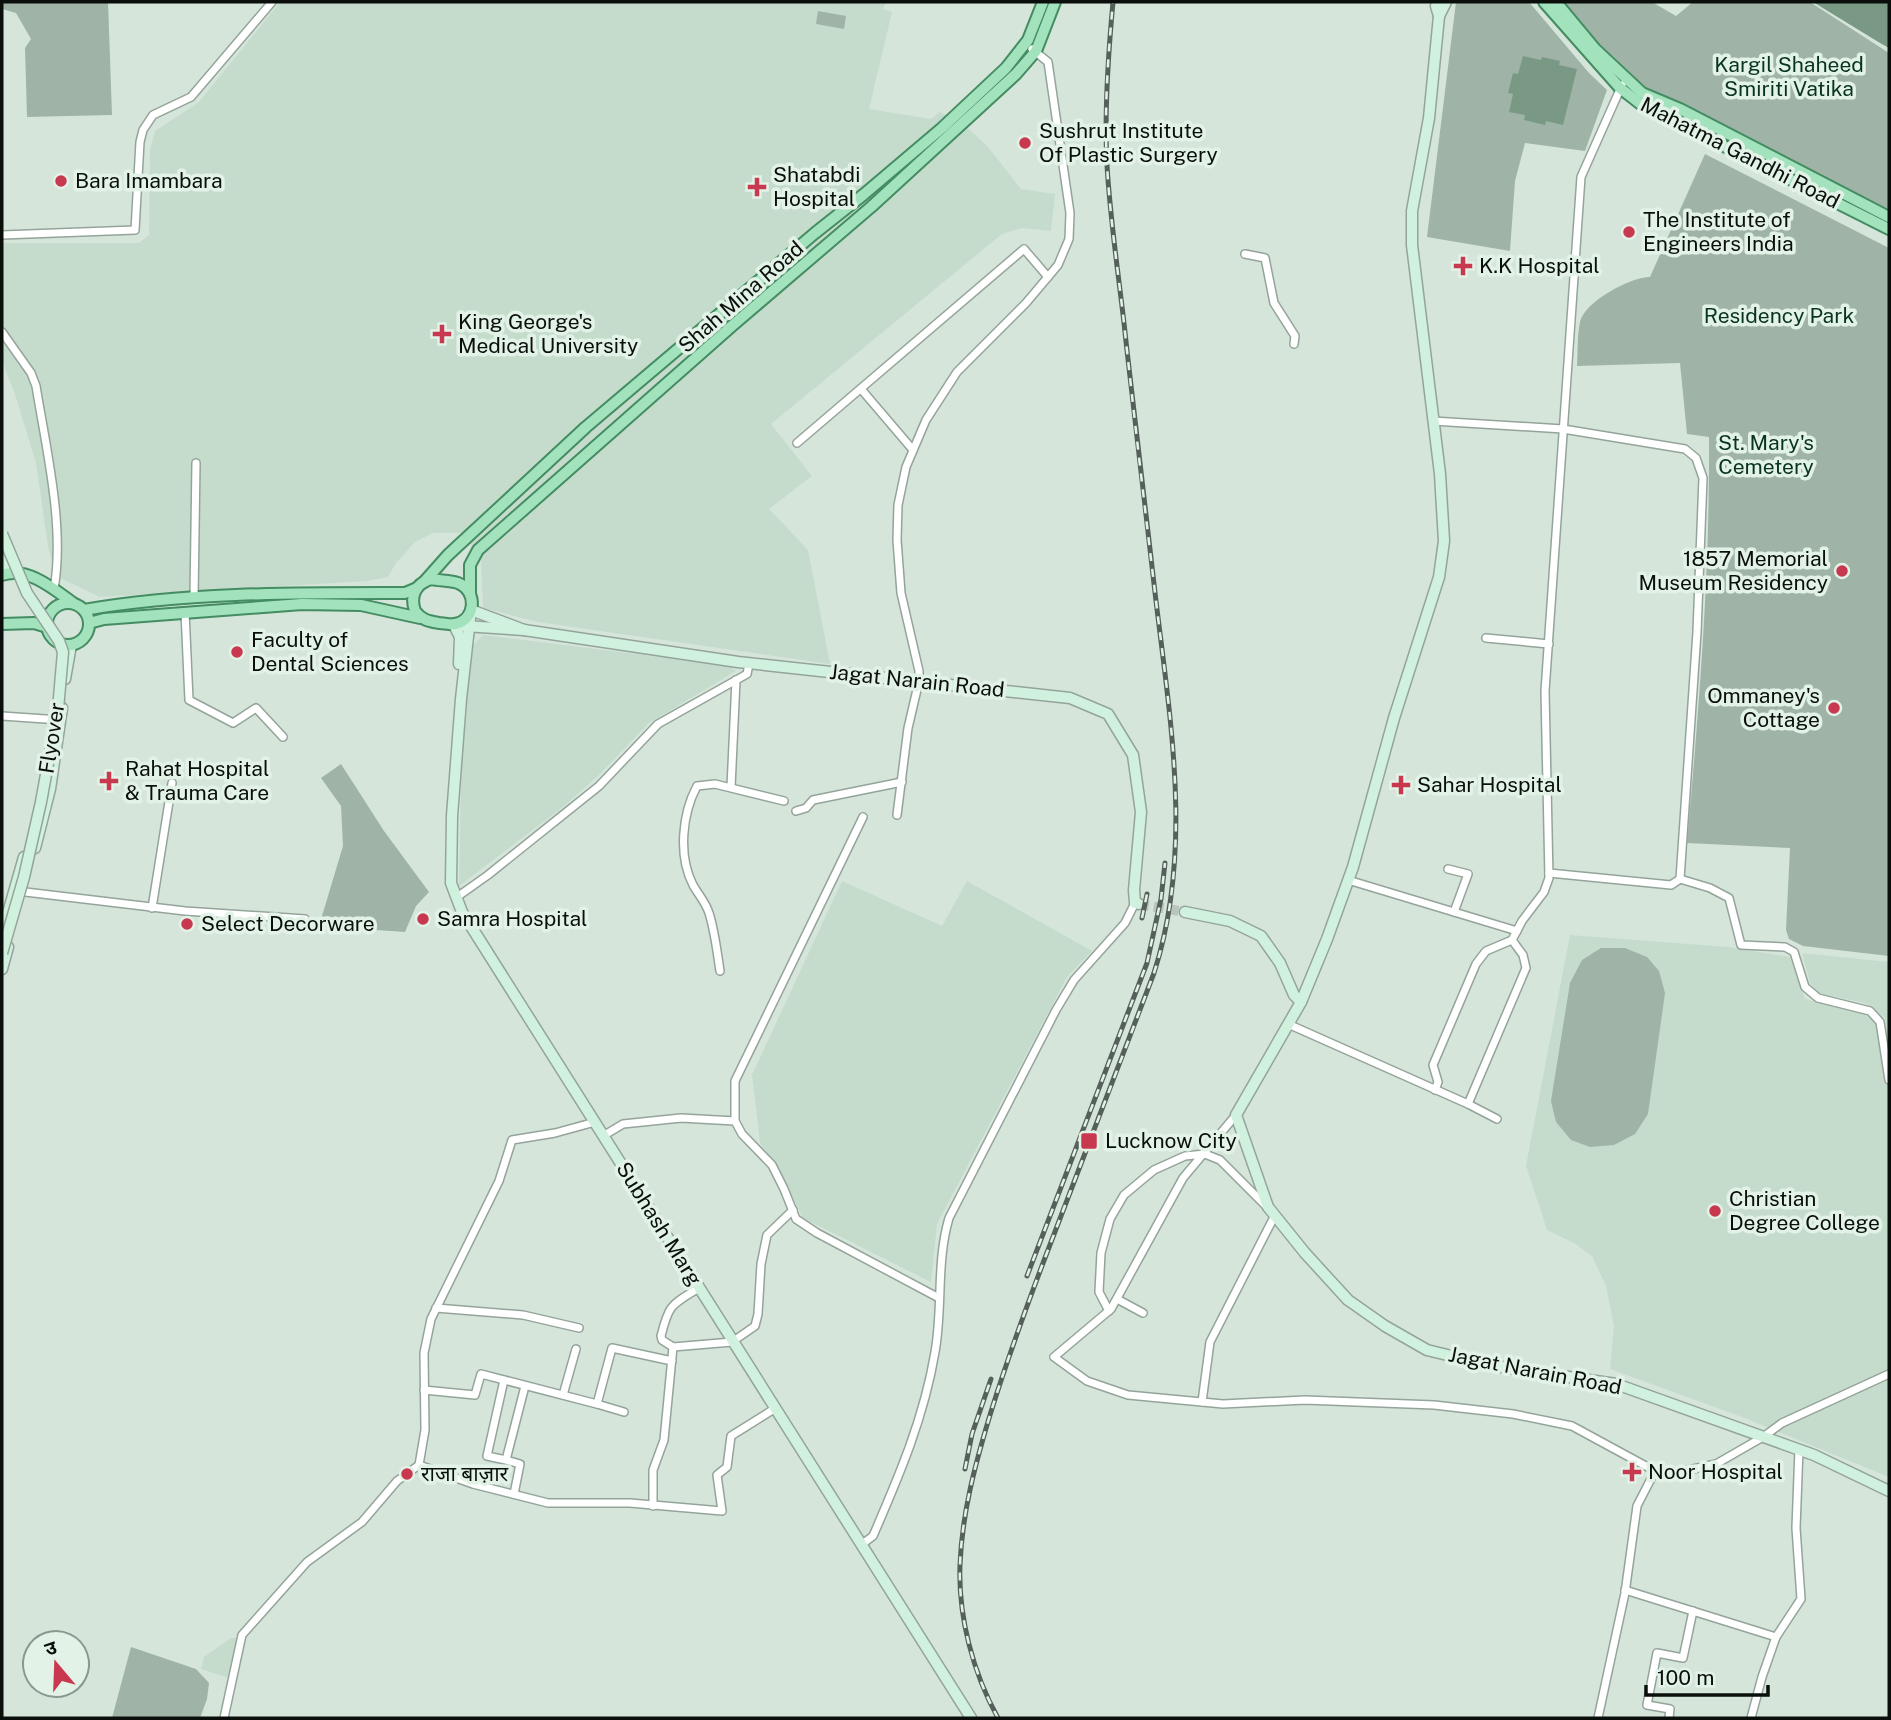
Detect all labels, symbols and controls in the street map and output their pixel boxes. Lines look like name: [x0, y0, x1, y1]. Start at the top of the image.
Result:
park label: Kargil Shaheed Smiriti Vatika: [1714, 52, 1864, 101]
street label: Mahatma Gandhi Road: [1636, 91, 1844, 214]
place label: Sushrut Institute Of Plastic Surgery: [1039, 118, 1218, 167]
marker: Sushrut Institute Of Plastic Surgery: [1017, 135, 1033, 151]
place label: Shatabdi Hospital: [773, 162, 860, 211]
place label: Bara Imambara: [75, 168, 223, 193]
marker: Bara Imambara: [53, 173, 69, 189]
marker: Shatabdi Hospital: [747, 177, 767, 197]
place label: The Institute of Engineers India: [1643, 207, 1794, 256]
marker: The Institute of Engineers India: [1621, 224, 1637, 240]
street label: Shah Mina Road: [673, 236, 808, 358]
place label: K.K Hospital: [1479, 253, 1600, 278]
marker: K.K Hospital: [1453, 256, 1473, 276]
park label: Residency Park: [1704, 303, 1854, 328]
place label: King George's Medical University: [458, 309, 638, 358]
marker: King George's Medical University: [432, 324, 452, 344]
park label: St. Mary's Cemetery: [1718, 430, 1814, 479]
place label: 1857 Memorial Museum Residency: [1639, 546, 1828, 595]
marker: 1857 Memorial Museum Residency: [1834, 563, 1850, 579]
place label: Faculty of Dental Sciences: [251, 627, 409, 676]
marker: Faculty of Dental Sciences: [229, 644, 245, 660]
street label: Jagat Narain Road: [828, 659, 1006, 702]
place label: Ommaney's Cottage: [1707, 683, 1820, 732]
marker: Ommaney's Cottage: [1826, 700, 1842, 716]
street label: Flyover: [34, 701, 69, 775]
place label: Rahat Hospital & Trauma Care: [125, 756, 269, 805]
marker: Rahat Hospital & Trauma Care: [99, 771, 119, 791]
place label: Sahar Hospital: [1417, 772, 1562, 797]
marker: Sahar Hospital: [1391, 775, 1411, 795]
place label: Samra Hospital: [437, 906, 587, 931]
place label: Select Decorware: [201, 911, 375, 936]
marker: Samra Hospital: [415, 911, 431, 927]
marker: Select Decorware: [179, 916, 195, 932]
place label: Lucknow City: [1105, 1128, 1237, 1153]
marker: Lucknow City: [1079, 1131, 1099, 1151]
street label: Subhash Marg: [611, 1157, 707, 1290]
place label: Christian Degree College: [1729, 1186, 1880, 1235]
marker: Christian Degree College: [1707, 1203, 1723, 1219]
street label: Jagat Narain Road: [1446, 1341, 1624, 1400]
place label: Noor Hospital: [1648, 1459, 1783, 1484]
place label: राजा बाज़ार: [421, 1461, 509, 1486]
marker: Noor Hospital: [1622, 1462, 1642, 1482]
marker: राजा बाज़ार: [399, 1466, 415, 1482]
north arrow: [21, 1629, 91, 1699]
text: उ: [42, 1635, 60, 1660]
scale bar: [1646, 1654, 1769, 1698]
text: 100 m: [1657, 1665, 1714, 1690]

